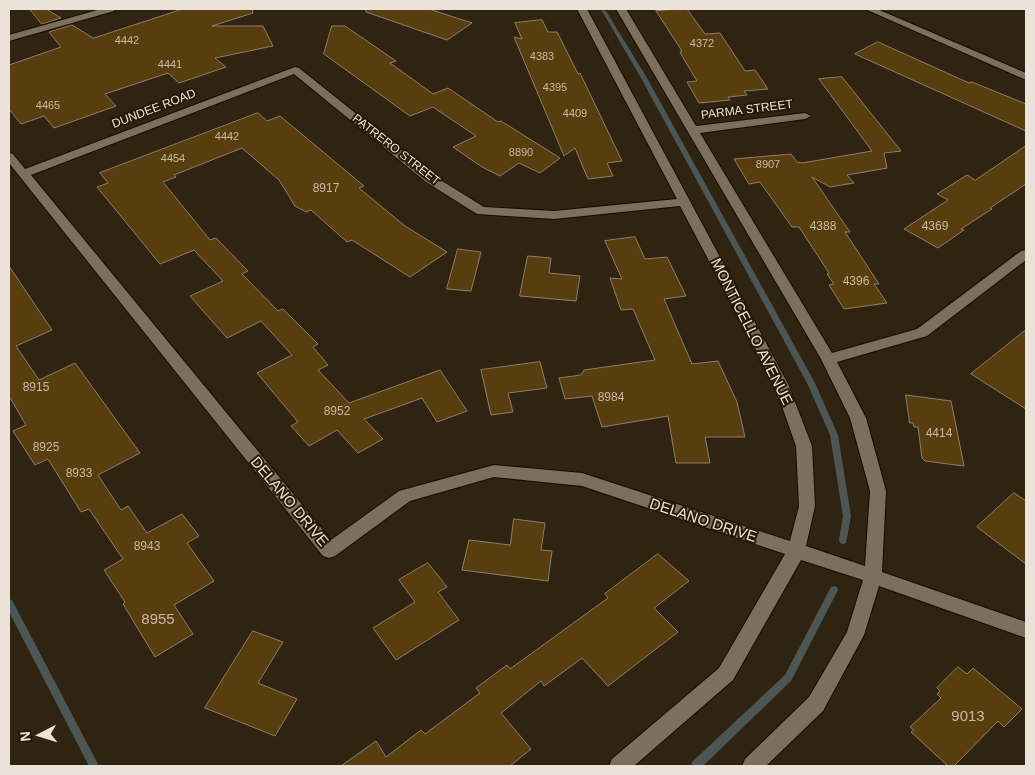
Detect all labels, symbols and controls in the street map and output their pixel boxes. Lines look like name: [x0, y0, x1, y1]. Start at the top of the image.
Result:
house number: 4442: [115, 34, 139, 48]
house number: 4372: [690, 37, 714, 51]
house number: 4383: [530, 50, 554, 64]
house number: 4441: [158, 58, 182, 72]
house number: 4395: [543, 81, 567, 95]
street label: DUNDEE ROAD: [110, 86, 198, 132]
street label: PARMA STREET: [700, 97, 794, 123]
house number: 4465: [36, 99, 60, 113]
house number: 4409: [563, 107, 587, 121]
street label: PATRERO STREET: [349, 111, 443, 189]
house number: 4442: [215, 130, 239, 144]
house number: 8890: [509, 146, 533, 160]
house number: 4454: [161, 152, 185, 166]
house number: 8907: [756, 158, 780, 172]
house number: 8917: [313, 182, 339, 196]
house number: 4388: [810, 220, 836, 234]
house number: 4369: [922, 220, 948, 234]
street label: MONTICELLO AVENUE: [706, 256, 796, 408]
house number: 4396: [843, 275, 869, 289]
house number: 8915: [23, 381, 49, 395]
house number: 8984: [598, 391, 624, 405]
house number: 8952: [324, 405, 350, 419]
house number: 4414: [926, 427, 952, 441]
house number: 8925: [33, 441, 59, 455]
street label: DELANO DRIVE: [246, 453, 332, 551]
house number: 8933: [66, 467, 92, 481]
street label: DELANO DRIVE: [647, 495, 759, 547]
house number: 8943: [134, 540, 160, 554]
house number: 8955: [141, 611, 175, 629]
house number: 9013: [951, 708, 985, 726]
north arrow: [15, 710, 65, 760]
text: N: [17, 731, 33, 742]

